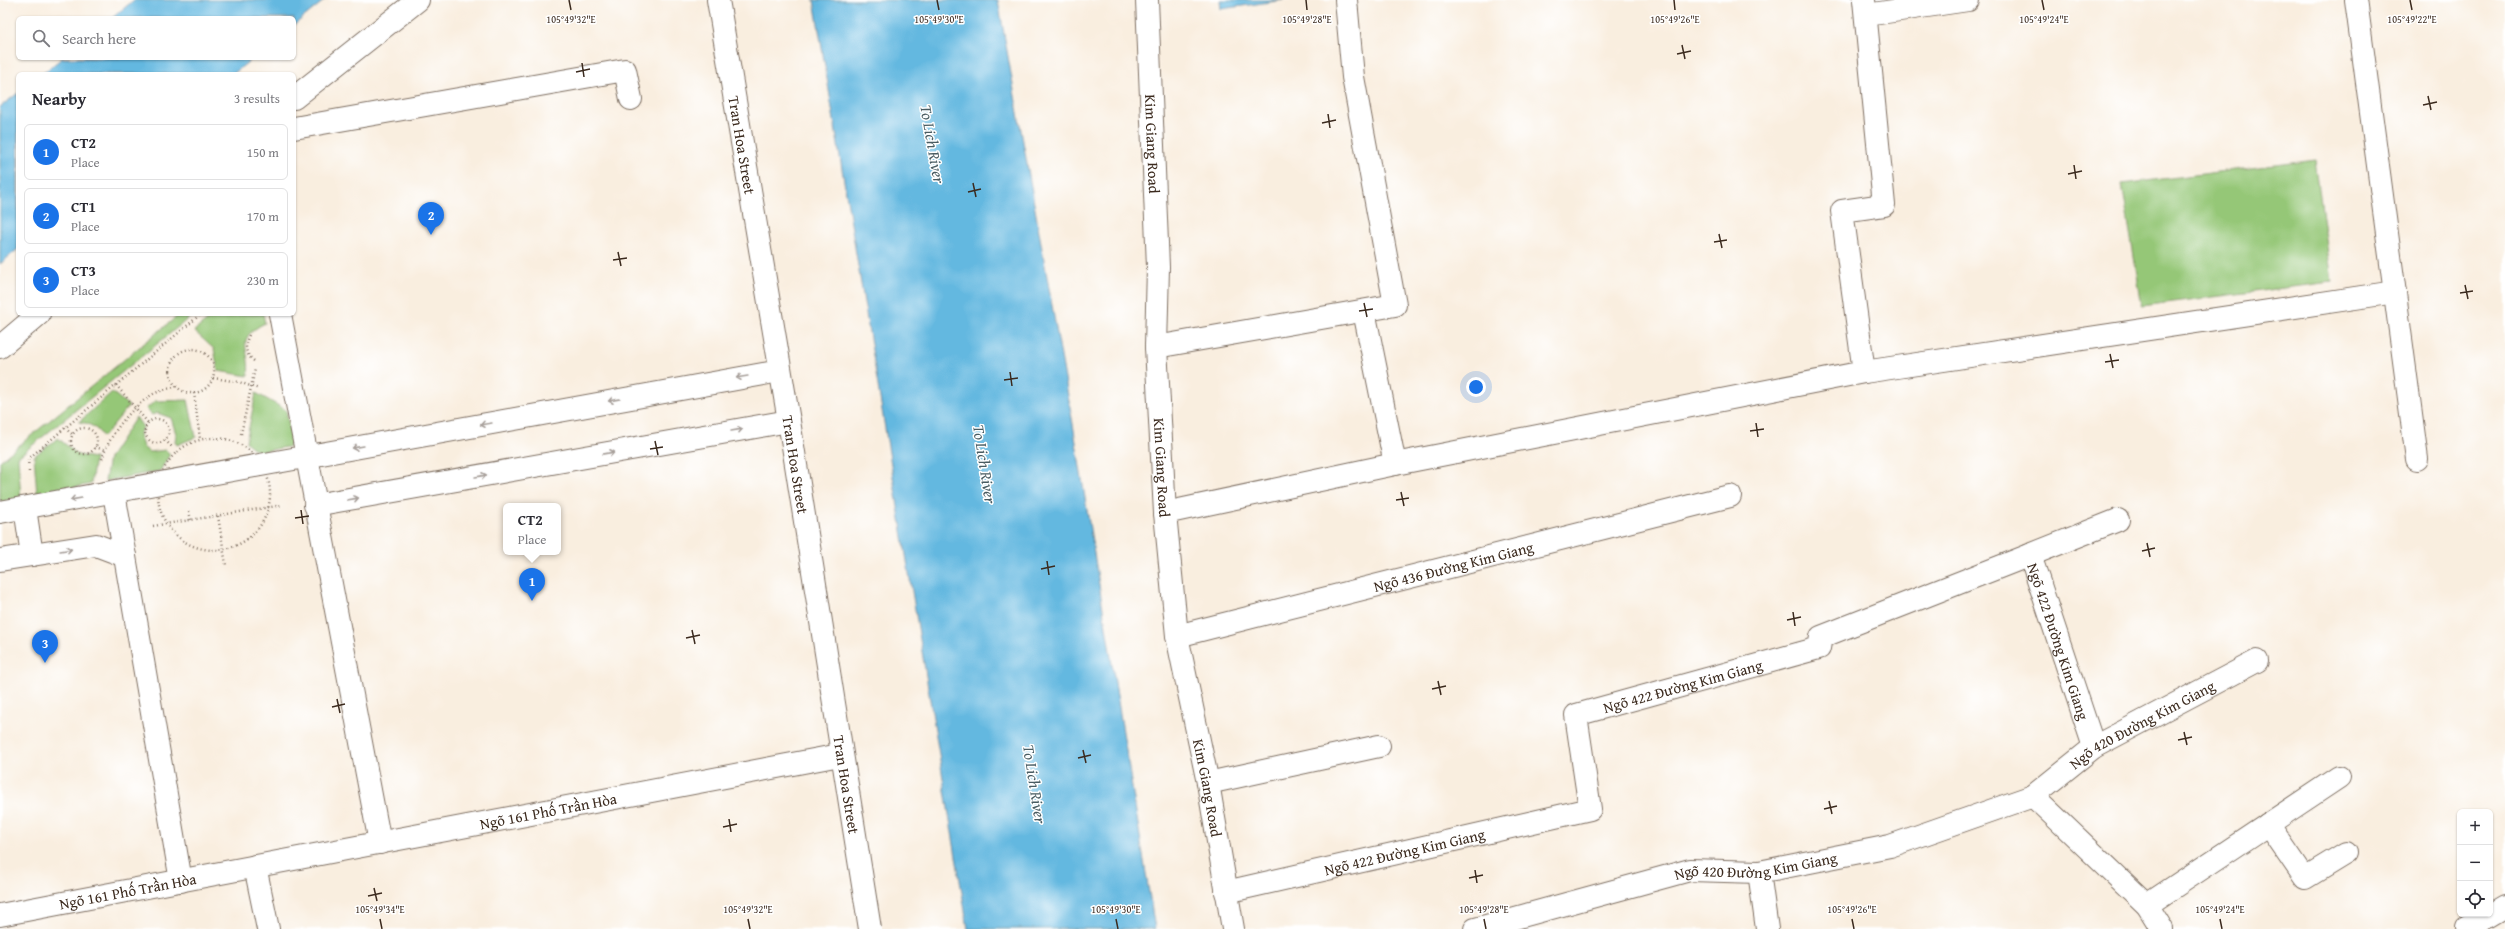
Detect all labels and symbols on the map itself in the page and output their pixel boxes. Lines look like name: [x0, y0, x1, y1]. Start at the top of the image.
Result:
text: 105°49'32"E: [546, 12, 596, 27]
text: 105°49'30"E: [914, 12, 964, 27]
text: 105°49'28"E: [1282, 12, 1332, 27]
text: 105°49'26"E: [1650, 12, 1700, 27]
text: 105°49'24"E: [2019, 12, 2069, 27]
text: 105°49'22"E: [2387, 12, 2437, 27]
street label: Tran Hoa Street: [724, 94, 761, 196]
street label: Kim Giang Road: [1140, 94, 1165, 194]
water label: To Lich River: [914, 103, 952, 186]
pin: 2: [418, 202, 444, 235]
one-way arrow: [736, 373, 749, 381]
your location: [1466, 377, 1486, 397]
one-way arrow: [608, 396, 621, 404]
street label: Tran Hoa Street: [778, 414, 814, 516]
street label: Kim Giang Road: [1149, 417, 1176, 518]
one-way arrow: [480, 420, 493, 428]
water label: To Lich River: [967, 423, 1003, 506]
one-way arrow: [730, 425, 743, 433]
one-way arrow: [352, 443, 365, 451]
one-way arrow: [602, 448, 615, 456]
one-way arrow: [474, 471, 487, 479]
one-way arrow: [346, 494, 359, 502]
one-way arrow: [70, 495, 83, 503]
street label: Ngõ 436 Đường Kim Giang: [1371, 536, 1536, 596]
one-way arrow: [59, 546, 72, 554]
street label: Ngõ 422 Đường Kim Giang: [2023, 560, 2095, 723]
pin: 1: [519, 568, 545, 601]
pin: 3: [32, 630, 58, 663]
street label: Ngõ 422 Đường Kim Giang: [1601, 654, 1765, 718]
street label: Ngõ 420 Đường Kim Giang: [2065, 675, 2219, 774]
street label: Tran Hoa Street: [829, 734, 865, 836]
street label: Kim Giang Road: [1188, 737, 1228, 838]
water label: To Lich River: [1017, 743, 1053, 826]
street label: Ngõ 161 Phố Trần Hòa: [478, 787, 618, 834]
street label: Ngõ 422 Đường Kim Giang: [1322, 823, 1487, 880]
street label: Ngõ 420 Đường Kim Giang: [1672, 846, 1839, 884]
street label: Ngõ 161 Phố Trần Hòa: [58, 867, 198, 914]
text: 105°49'34"E: [355, 902, 405, 917]
text: 105°49'32"E: [723, 902, 773, 917]
text: 105°49'30"E: [1091, 902, 1141, 917]
text: 105°49'28"E: [1459, 902, 1509, 917]
text: 105°49'26"E: [1827, 902, 1877, 917]
text: 105°49'24"E: [2195, 902, 2245, 917]

